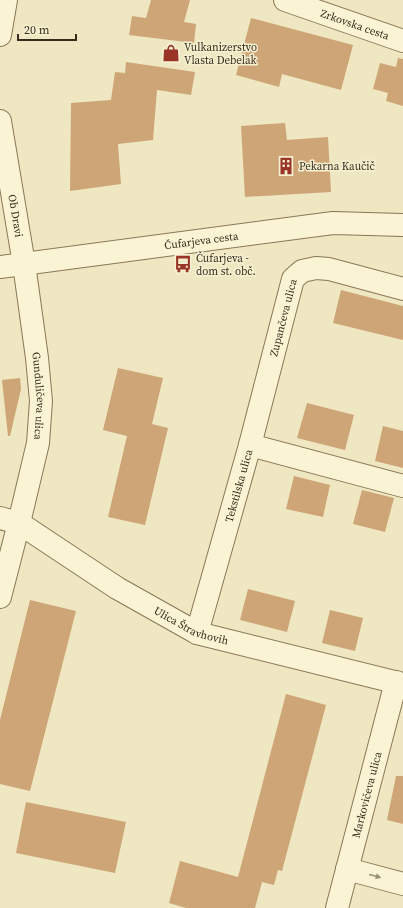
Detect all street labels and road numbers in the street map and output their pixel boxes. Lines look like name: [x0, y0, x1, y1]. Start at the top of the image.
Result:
street label: Zrkovska cesta: [319, 5, 392, 43]
street label: Ob Dravi: [5, 193, 27, 238]
street label: Čufarjeva cesta: [163, 228, 240, 253]
street label: Zupančeva ulica: [266, 277, 300, 358]
street label: Gunduličeva ulica: [29, 351, 49, 441]
street label: Tekstilska ulica: [221, 447, 256, 524]
street label: Ulica Štravhovih: [151, 603, 231, 648]
street label: Markovičeva ulica: [348, 750, 385, 840]

